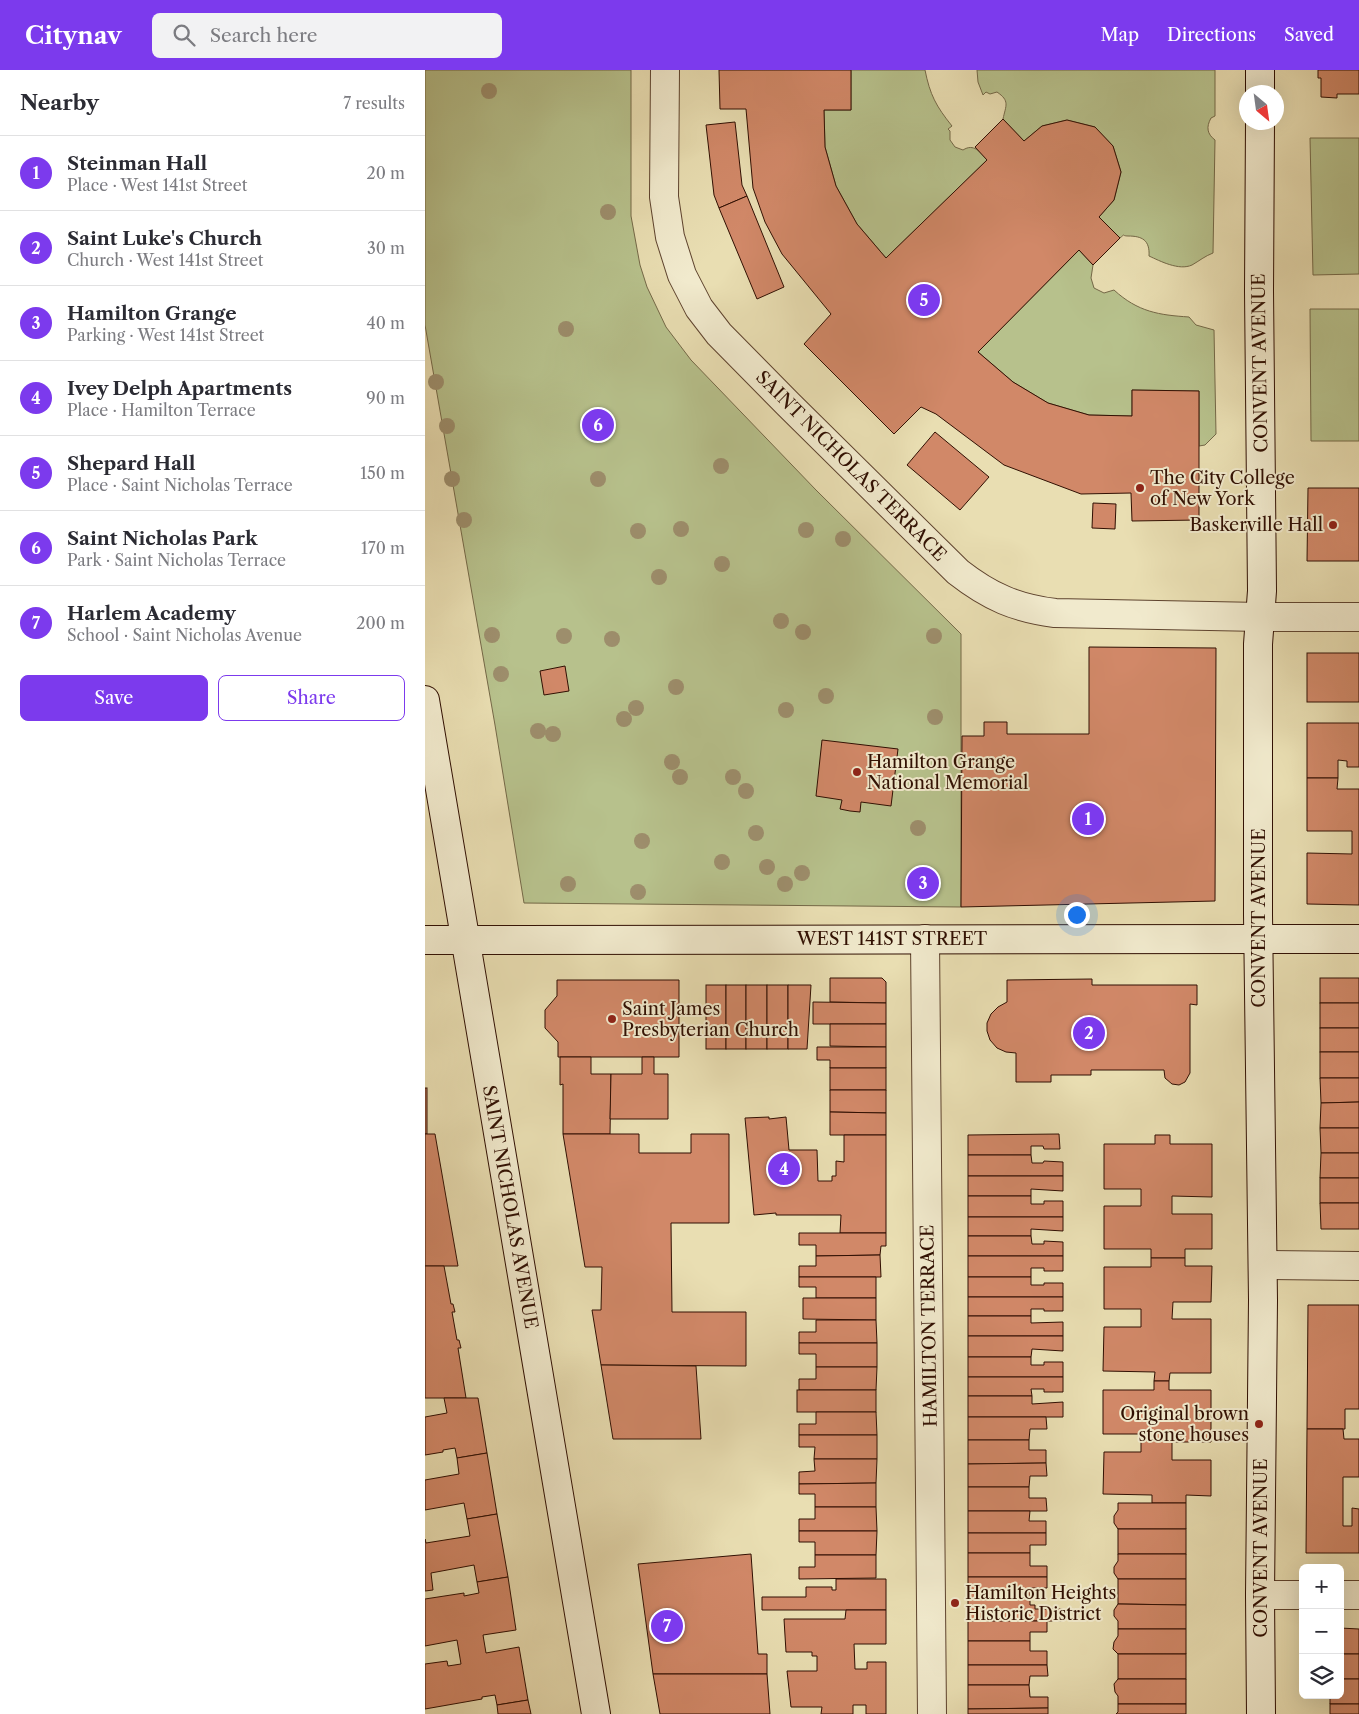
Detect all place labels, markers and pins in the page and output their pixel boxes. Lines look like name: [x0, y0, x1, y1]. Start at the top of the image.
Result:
pin: 5: [908, 281, 940, 319]
pin: 6: [582, 406, 614, 444]
place label: The City College of New York: [1150, 467, 1295, 510]
marker: The City College of New York: [1134, 482, 1146, 494]
place label: Baskerville Hall: [1189, 514, 1323, 536]
marker: Baskerville Hall: [1327, 519, 1339, 531]
place label: Hamilton Grange National Memorial: [867, 751, 1028, 794]
marker: Hamilton Grange National Memorial: [851, 766, 863, 778]
pin: 1: [1072, 800, 1104, 838]
pin: 3: [907, 864, 939, 902]
place label: Saint James Presbyterian Church: [622, 998, 799, 1041]
marker: Saint James Presbyterian Church: [606, 1013, 618, 1025]
pin: 2: [1073, 1014, 1105, 1052]
pin: 4: [768, 1150, 800, 1188]
place label: Original brown stone houses: [1120, 1403, 1249, 1446]
marker: Original brown stone houses: [1253, 1418, 1265, 1430]
place label: Hamilton Heights Historic District: [965, 1582, 1116, 1625]
marker: Hamilton Heights Historic District: [949, 1597, 961, 1609]
pin: 7: [651, 1607, 683, 1645]

